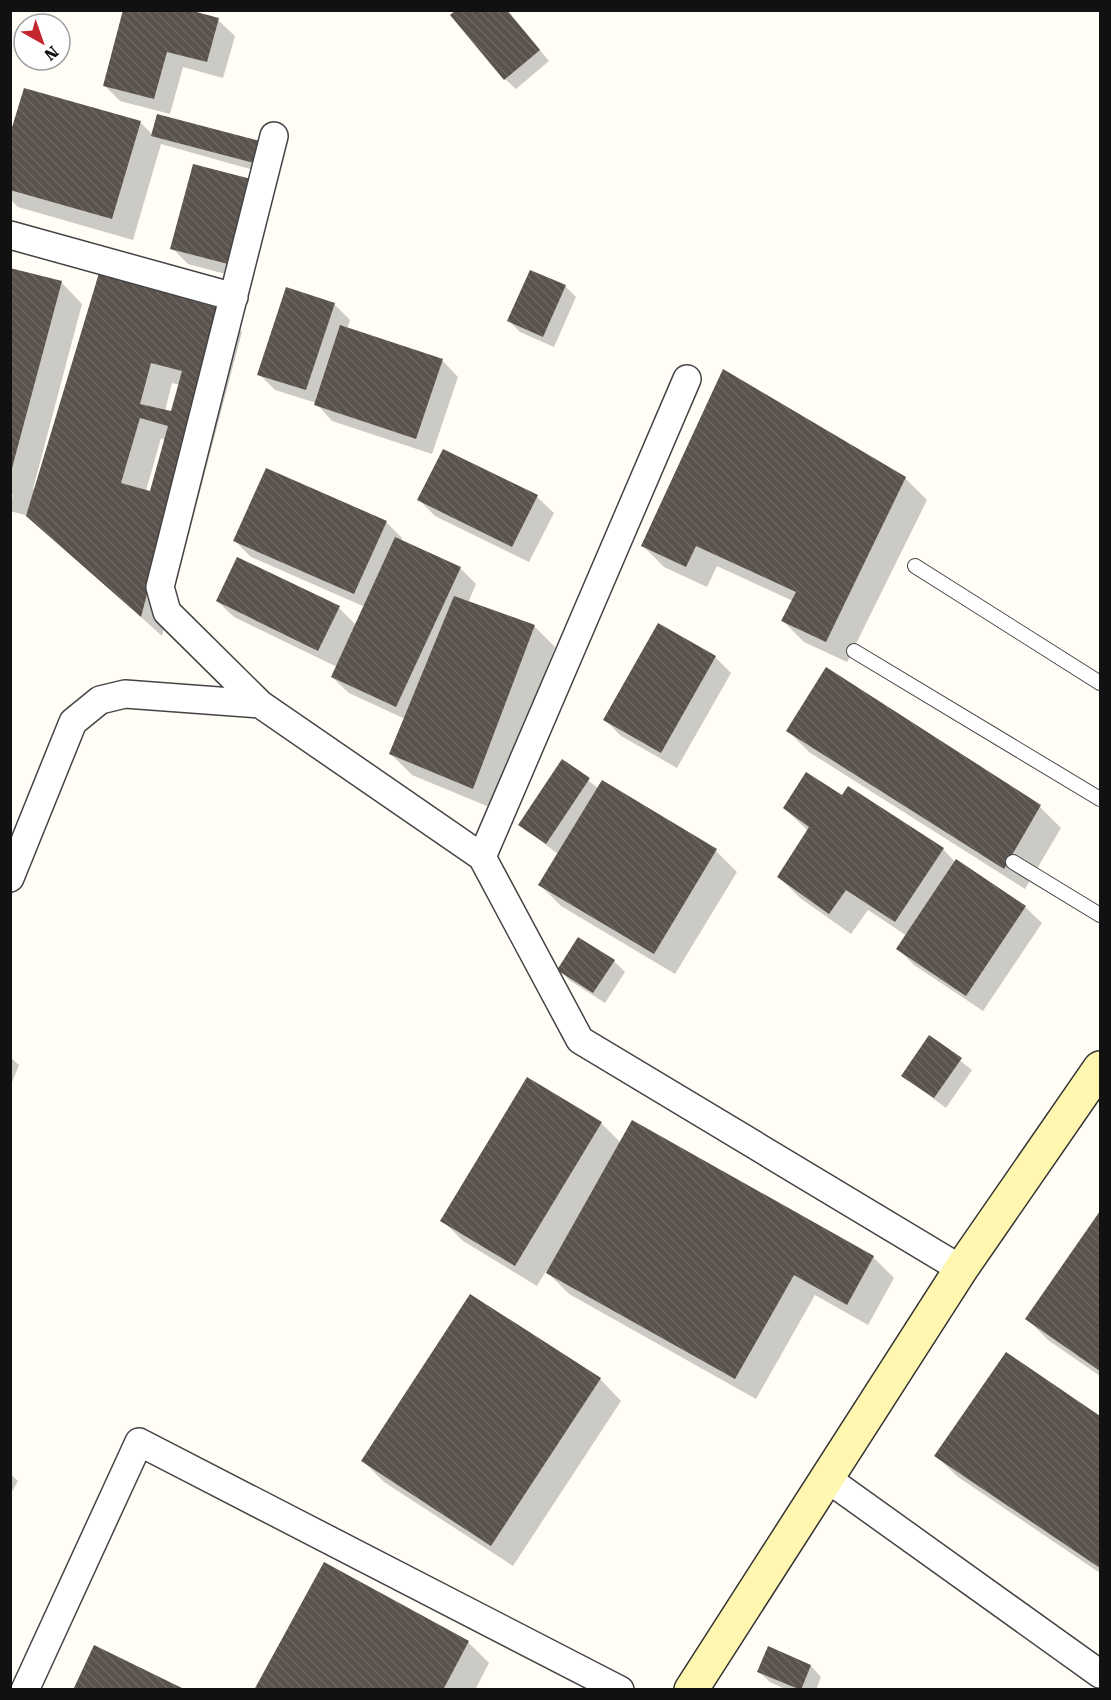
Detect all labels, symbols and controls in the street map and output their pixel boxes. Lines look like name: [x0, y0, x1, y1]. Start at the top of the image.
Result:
north arrow: [12, 12, 72, 72]
text: N: [40, 42, 62, 64]

